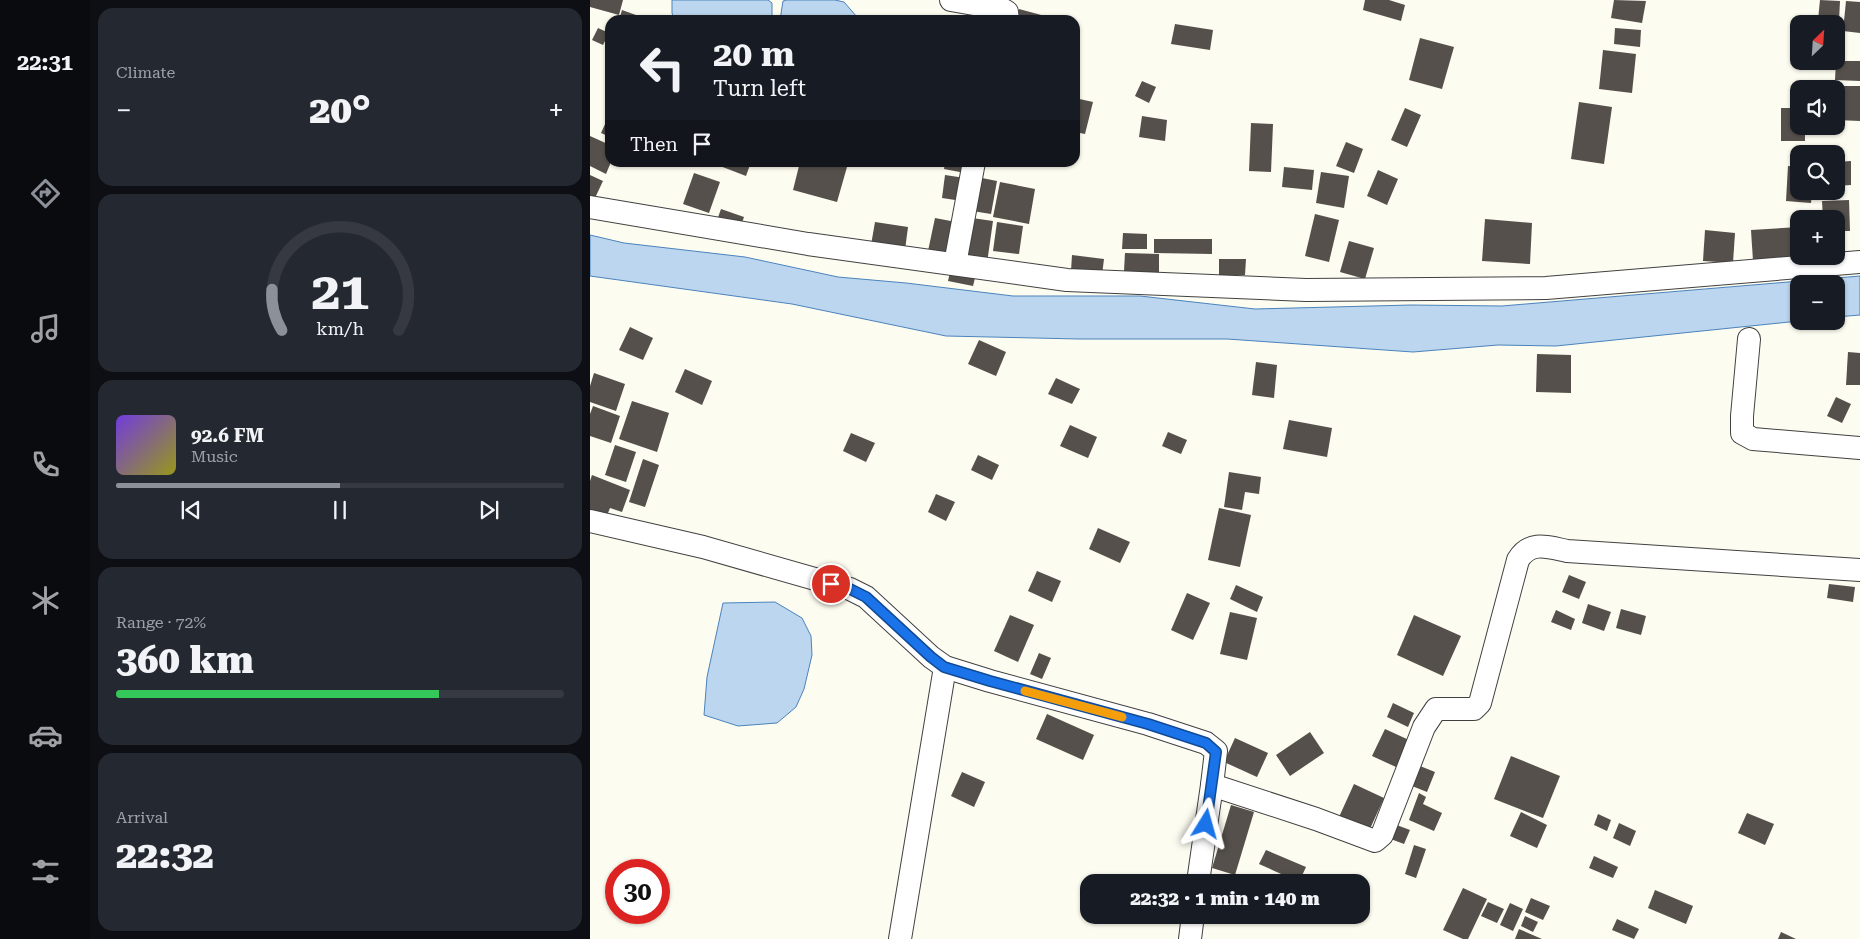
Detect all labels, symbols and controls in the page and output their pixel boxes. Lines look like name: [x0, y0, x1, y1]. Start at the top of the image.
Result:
north arrow: [1790, 15, 1845, 70]
map controls: [1790, 15, 1845, 330]
text: 20 m: [713, 34, 795, 75]
icon: left: [630, 35, 695, 100]
text: 22:31: [17, 50, 73, 75]
text: Climate: [116, 63, 175, 82]
text: Turn left: [713, 76, 806, 101]
button: sound: [1790, 80, 1845, 135]
text: 20°: [309, 88, 371, 132]
text: −: [116, 94, 132, 127]
text: +: [548, 94, 564, 127]
icon: arrive: [688, 130, 716, 158]
text: Then: [630, 133, 678, 156]
button: search: [1790, 145, 1845, 200]
icon: directions: [28, 176, 63, 211]
button: +: [1790, 210, 1845, 265]
text: 21: [311, 261, 369, 322]
button: −: [1790, 275, 1845, 330]
icon: music: [28, 311, 63, 346]
text: km/h: [316, 318, 364, 339]
text: 92.6 FM: [191, 424, 264, 447]
icon: phone: [28, 447, 63, 482]
text: Music: [191, 447, 238, 466]
icon: previous: [177, 496, 205, 524]
icon: pause: [326, 496, 354, 524]
icon: next: [475, 496, 503, 524]
pin: [810, 563, 852, 605]
icon: arrive: [817, 570, 845, 598]
icon: climate: [28, 583, 63, 618]
text: Range · 72%: [116, 613, 206, 632]
text: 360 km: [116, 638, 254, 682]
icon: car: [28, 718, 63, 753]
position arrow: [1179, 797, 1231, 849]
text: Arrival: [116, 808, 168, 827]
text: 22:32: [116, 833, 214, 877]
icon: filters: [28, 854, 63, 889]
speed limit sign: 30: [605, 859, 670, 924]
text: 22:32 · 1 min · 140 m: [1130, 887, 1320, 910]

